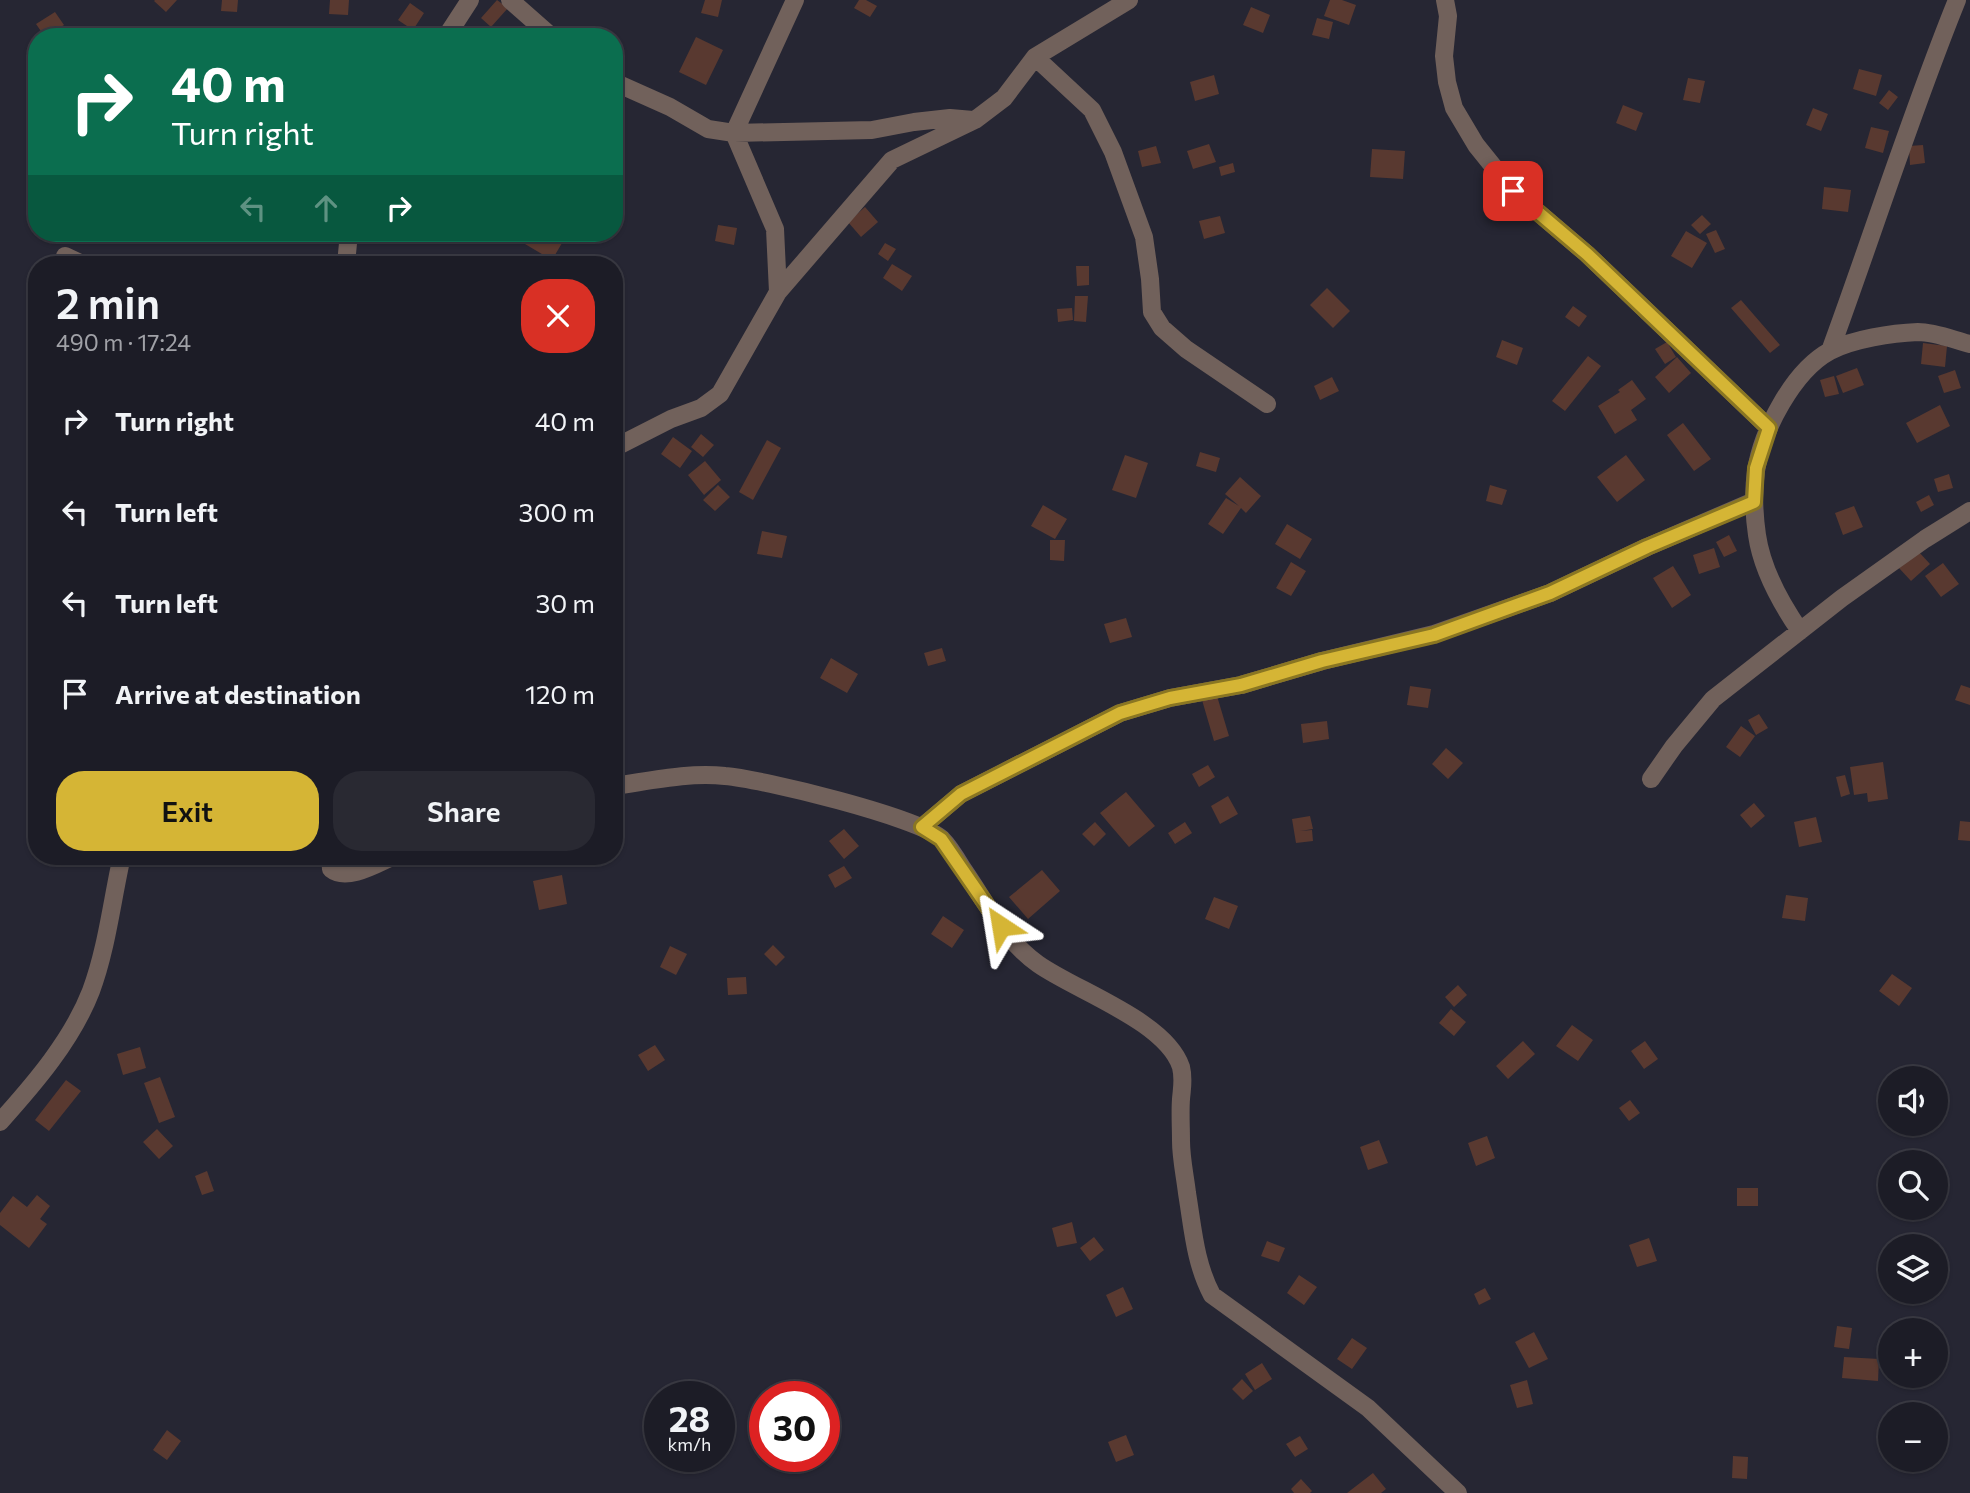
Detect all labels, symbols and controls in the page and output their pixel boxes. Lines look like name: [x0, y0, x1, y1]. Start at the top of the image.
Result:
text: 40 m: [171, 52, 286, 112]
icon: right: [56, 56, 147, 147]
text: Turn right: [171, 112, 314, 152]
pin: [1483, 161, 1543, 221]
icon: arrive: [1494, 172, 1532, 210]
icon: left: [234, 189, 272, 227]
icon: ahead: [307, 189, 345, 227]
icon: right: [380, 189, 418, 227]
text: 2 min: [56, 276, 160, 328]
button: close: [521, 279, 595, 353]
text: 490 m · 17:24: [56, 328, 191, 356]
icon: right: [56, 402, 94, 440]
text: Turn right: [115, 405, 234, 436]
text: 40 m: [535, 405, 595, 436]
icon: left: [56, 493, 94, 531]
text: Turn left: [115, 496, 218, 527]
text: 300 m: [519, 496, 595, 527]
icon: left: [56, 584, 94, 622]
text: Turn left: [115, 587, 218, 618]
text: 30 m: [536, 587, 595, 618]
icon: arrive: [56, 675, 94, 713]
text: Arrive at destination: [115, 678, 361, 709]
text: 120 m: [525, 678, 595, 709]
button: Exit: [56, 771, 319, 851]
button: Share: [333, 771, 595, 851]
position arrow: [964, 889, 1038, 963]
map controls: [1878, 1066, 1948, 1472]
button: sound: [1878, 1066, 1948, 1136]
button: search: [1878, 1150, 1948, 1220]
button: layers: [1878, 1234, 1948, 1304]
button: +: [1878, 1318, 1948, 1388]
speed limit sign: 30: [749, 1381, 840, 1472]
text: 28: [669, 1396, 710, 1439]
button: −: [1878, 1402, 1948, 1472]
text: km/h: [668, 1433, 711, 1455]

